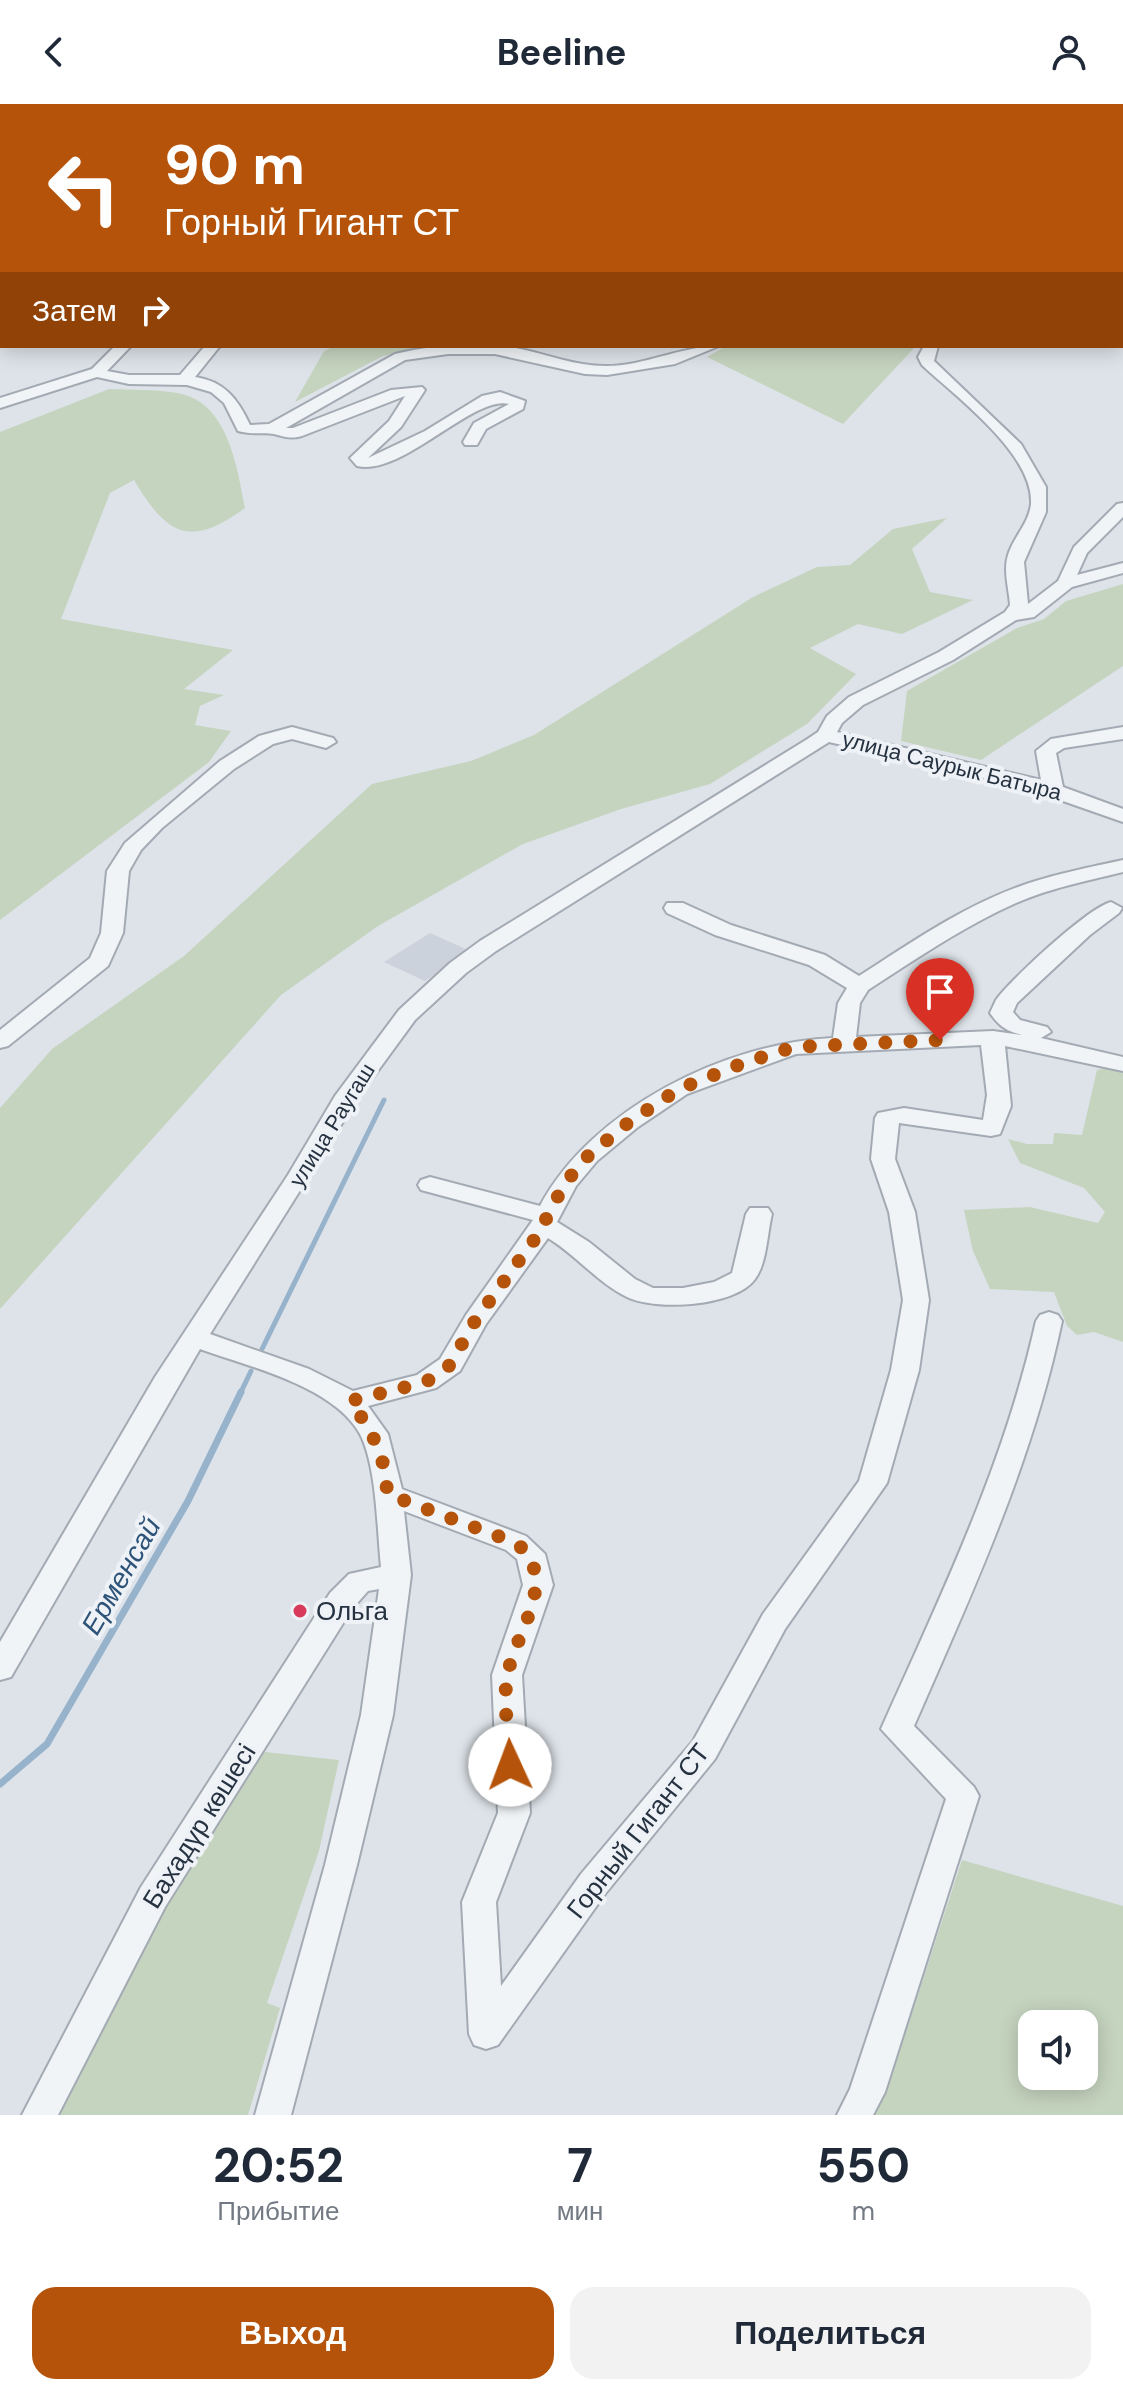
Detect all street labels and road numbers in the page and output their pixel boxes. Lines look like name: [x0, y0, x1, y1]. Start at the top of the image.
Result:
street label: улица Саурык Батыра: [839, 725, 1066, 808]
street label: улица Раугаш: [282, 1058, 382, 1192]
street label: Горный Гигант СТ: [559, 1736, 717, 1925]
street label: Бахадүр көшесі: [135, 1737, 263, 1915]

